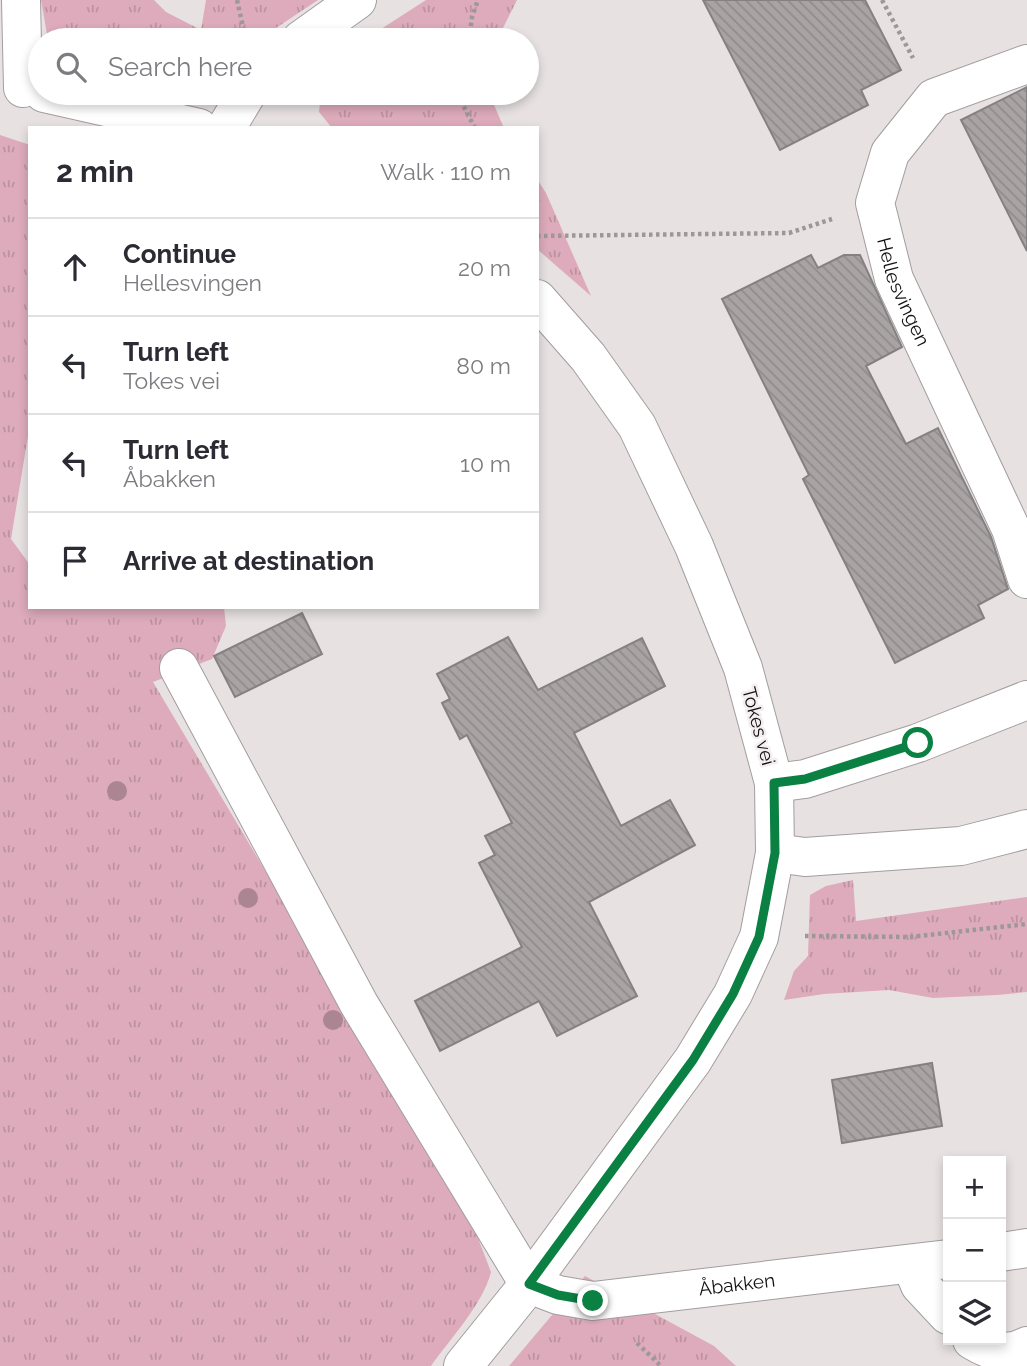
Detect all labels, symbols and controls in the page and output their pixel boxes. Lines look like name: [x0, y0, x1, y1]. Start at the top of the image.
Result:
search box: [28, 28, 539, 105]
icon: search: [52, 48, 90, 86]
text: Search here: [108, 52, 252, 82]
text: 2 min: [56, 154, 134, 189]
text: Walk · 110 m: [380, 158, 511, 185]
street label: Hellesvingen: [873, 235, 935, 349]
text: Continue: [123, 239, 236, 269]
icon: ahead: [56, 248, 94, 286]
text: 20 m: [458, 254, 511, 281]
text: Hellesvingen: [123, 269, 262, 296]
text: Turn left: [123, 337, 229, 367]
icon: left: [56, 346, 94, 384]
text: 80 m: [456, 352, 511, 379]
text: Tokes vei: [123, 367, 220, 394]
text: Turn left: [123, 435, 229, 465]
icon: left: [56, 444, 94, 482]
text: 10 m: [460, 450, 511, 477]
text: Åbakken: [123, 465, 216, 492]
icon: arrive: [56, 542, 94, 580]
text: Arrive at destination: [123, 546, 374, 576]
street label: Tokes vei: [738, 684, 780, 768]
route start: [902, 727, 933, 758]
map controls: [943, 1156, 1006, 1345]
button: +: [943, 1156, 1006, 1219]
button: −: [943, 1219, 1006, 1282]
street label: Åbakken: [697, 1269, 776, 1299]
button: layers: [943, 1282, 1006, 1345]
route end: [577, 1285, 608, 1316]

